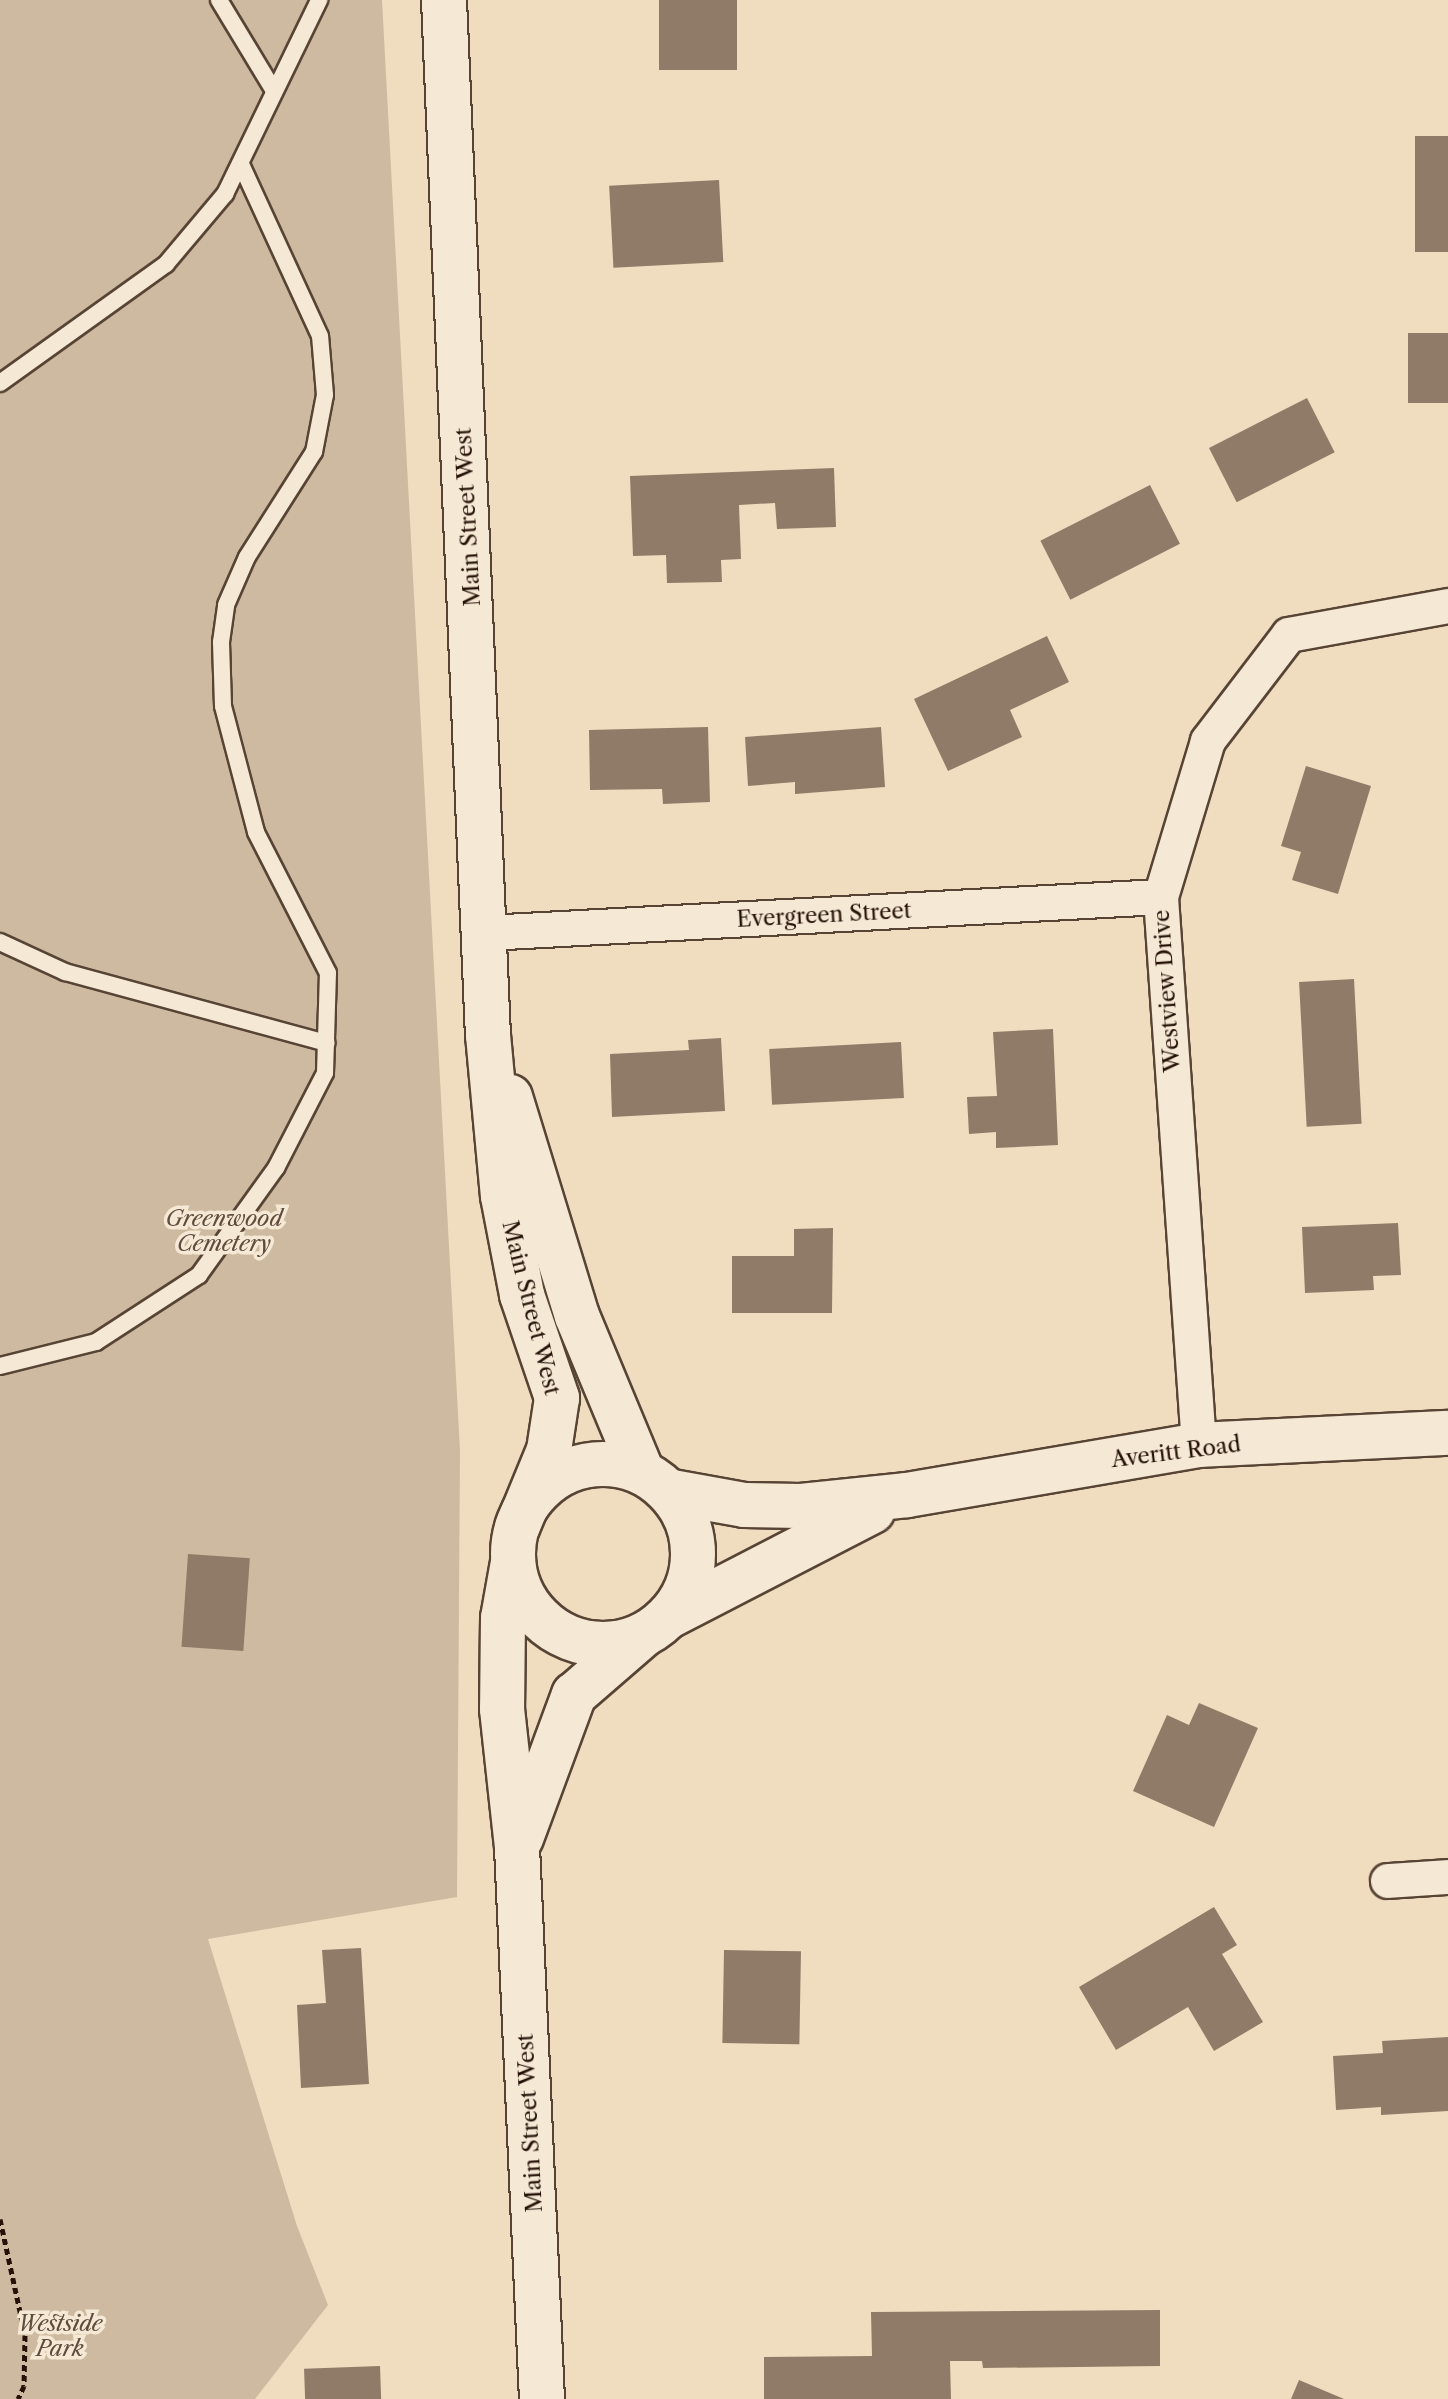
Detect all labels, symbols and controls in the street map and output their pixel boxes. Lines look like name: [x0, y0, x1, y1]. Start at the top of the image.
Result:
street label: Main Street West: [450, 426, 486, 608]
street label: Evergreen Street: [736, 897, 912, 933]
street label: Westview Drive: [1148, 908, 1186, 1074]
park label: Greenwood Cemetery: [166, 1205, 282, 1256]
street label: Main Street West: [496, 1217, 566, 1399]
street label: Averitt Road: [1110, 1431, 1242, 1473]
street label: Main Street West: [512, 2032, 548, 2214]
park label: Westside Park: [18, 2310, 102, 2362]

